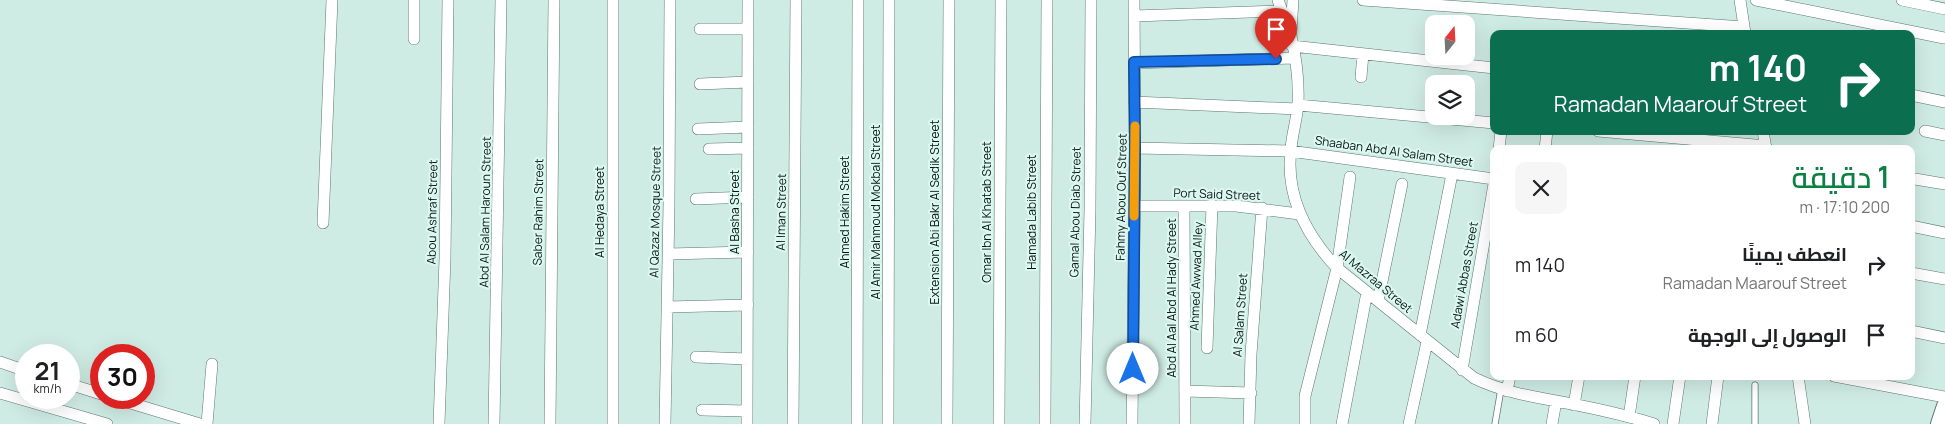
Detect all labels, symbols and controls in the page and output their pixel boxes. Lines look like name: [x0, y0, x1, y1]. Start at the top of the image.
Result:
pin: [1255, 8, 1297, 59]
icon: arrive: [1262, 15, 1290, 43]
north arrow: [1425, 15, 1475, 65]
map controls: [1425, 15, 1475, 125]
text: 140 m: [1709, 44, 1807, 92]
icon: right: [1825, 50, 1890, 115]
button: layers: [1425, 75, 1475, 125]
text: Ramadan Maarouf Street: [1554, 89, 1807, 119]
street label: Extension Abi Bakr Al Sedik Street: [926, 119, 943, 304]
street label: Al Amir Mahmoud Mokbal Street: [867, 124, 884, 300]
street label: Shaaban Abd Al Salam Street: [1314, 131, 1474, 171]
street label: Fahmy Abou Ouf Street: [1111, 133, 1131, 261]
street label: Abd Al Salam Haroun Street: [475, 136, 495, 288]
street label: Omar Ibn Al Khatab Street: [978, 141, 995, 283]
street label: Al Qazaz Mosque Street: [645, 146, 665, 278]
street label: Gamal Abou Diab Street: [1065, 146, 1085, 278]
street label: Hamada Labib Street: [1023, 154, 1040, 270]
street label: Ahmed Hakim Street: [836, 155, 853, 268]
text: 1 دقيقة: [1791, 156, 1890, 197]
street label: Saber Rahim Street: [529, 158, 547, 266]
street label: Abou Ashraf Street: [423, 159, 441, 265]
button: close: [1515, 162, 1567, 214]
street label: Al Hedaya Street: [591, 166, 608, 258]
street label: Al Basha Street: [726, 170, 743, 254]
street label: Al Iman Street: [772, 173, 790, 251]
street label: Port Said Street: [1173, 184, 1261, 204]
text: 200 m · 17:10: [1800, 196, 1890, 218]
street label: Abd Al Aal Abd Al Hady Street: [1163, 218, 1180, 378]
street label: Ahmed Awwad Alley: [1186, 220, 1206, 331]
street label: Adawi Abbas Street: [1446, 220, 1482, 330]
text: انعطف يمينًا: [1742, 241, 1847, 267]
street label: Al Mazraa Street: [1336, 245, 1416, 317]
icon: right: [1862, 251, 1890, 279]
text: 140 m: [1515, 252, 1565, 278]
street label: Al Salam Street: [1229, 272, 1251, 358]
text: Ramadan Maarouf Street: [1663, 272, 1847, 294]
icon: arrive: [1862, 321, 1890, 349]
text: 60 m: [1515, 322, 1558, 348]
text: الوصول إلى الوجهة: [1688, 322, 1847, 348]
position arrow: [1106, 342, 1158, 394]
speed limit sign: 30: [90, 344, 155, 409]
text: 21: [35, 353, 60, 388]
text: km/h: [34, 380, 61, 397]

